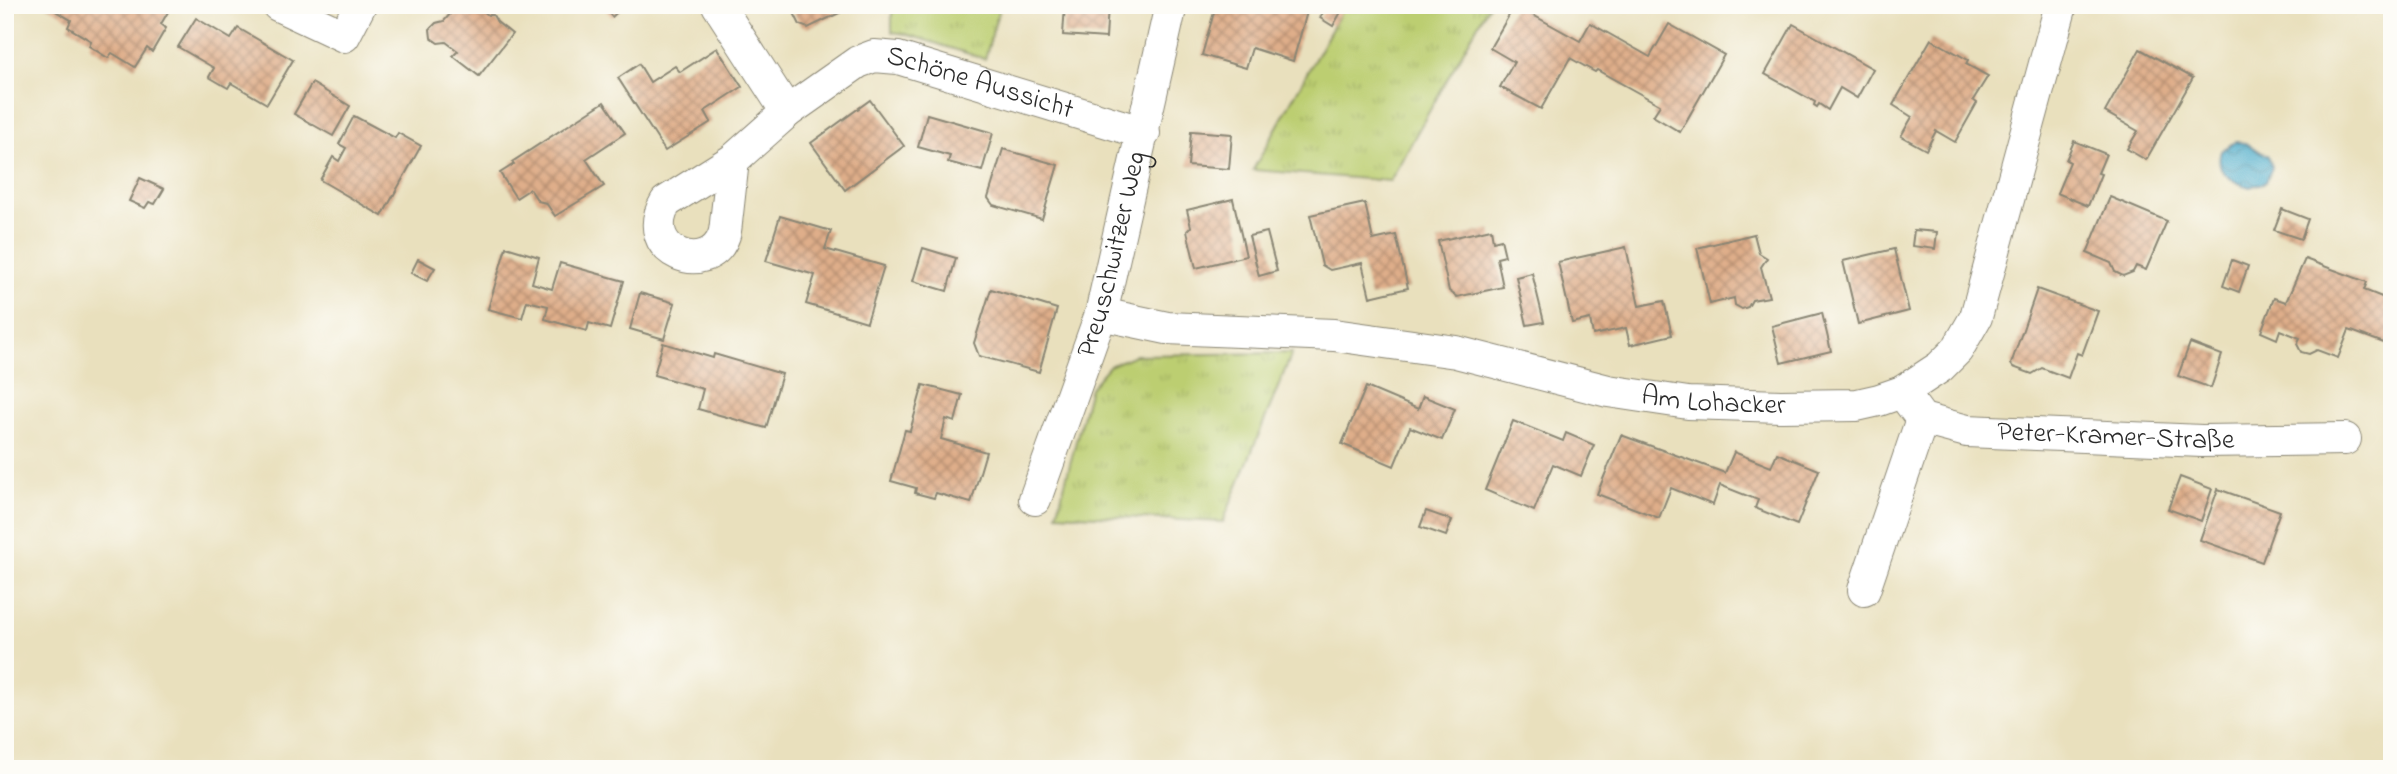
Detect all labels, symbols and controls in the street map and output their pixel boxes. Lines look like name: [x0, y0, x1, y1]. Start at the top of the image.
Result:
street label: Schöne Aussicht: [885, 37, 1079, 131]
street label: Preuschwitzer Weg: [1067, 147, 1158, 363]
street label: Am Lohacker: [1639, 376, 1786, 427]
street label: Peter-Kramer-Straße: [1996, 412, 2235, 462]

